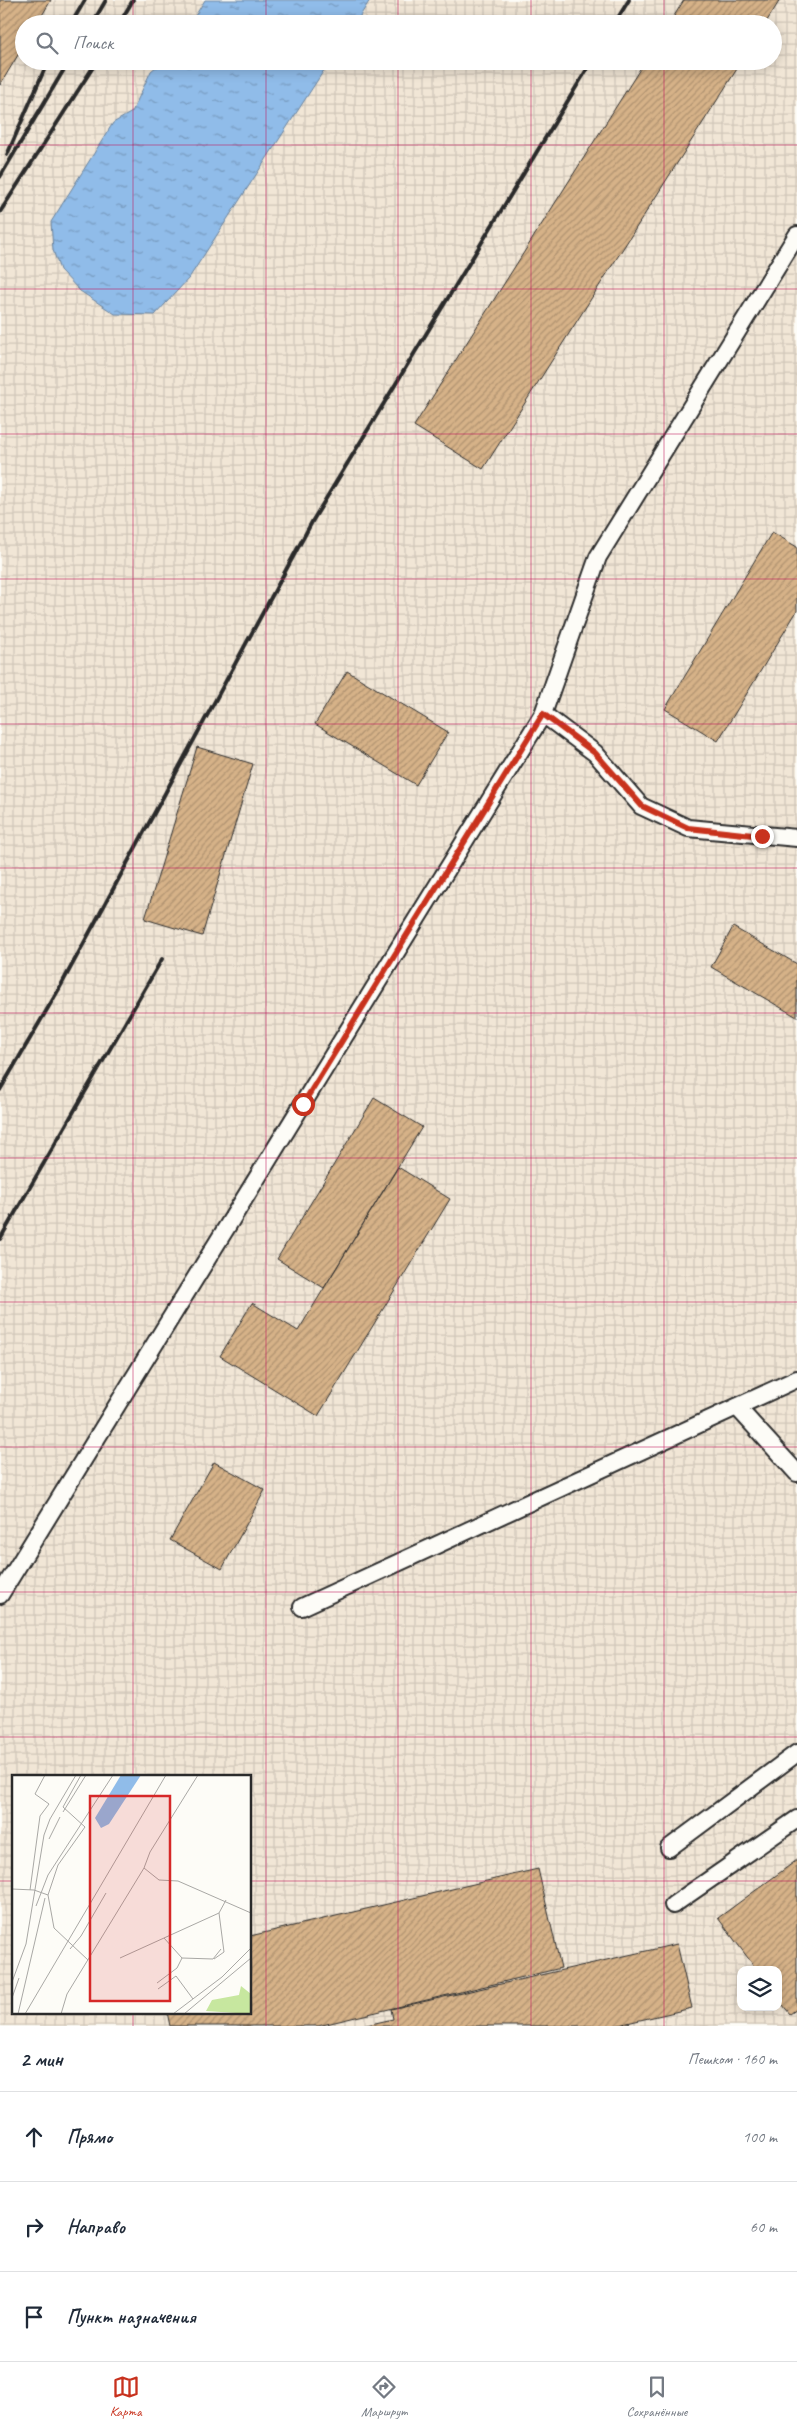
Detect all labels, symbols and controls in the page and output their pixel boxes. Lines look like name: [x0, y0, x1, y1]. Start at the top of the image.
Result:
search box: [15, 15, 782, 70]
icon: search: [33, 29, 61, 57]
text: Поиск: [73, 31, 113, 55]
route end: [751, 825, 774, 848]
route start: [292, 1093, 315, 1116]
inset map: [12, 1775, 251, 2014]
map controls: [737, 1966, 782, 2011]
button: layers: [737, 1966, 782, 2011]
text: 2 мин: [20, 2046, 63, 2072]
text: Пешком · 160 m: [688, 2049, 777, 2069]
icon: ahead: [20, 2123, 48, 2151]
text: Прямо: [67, 2125, 112, 2149]
text: 100 m: [743, 2127, 777, 2147]
icon: right: [20, 2213, 48, 2241]
text: Направо: [67, 2215, 125, 2239]
text: 60 m: [750, 2217, 777, 2237]
icon: arrive: [20, 2303, 48, 2331]
text: Пункт назначения: [67, 2305, 196, 2329]
tab: Карта: [110, 2373, 142, 2420]
tab: Маршрут: [361, 2373, 407, 2420]
tab: Сохранённые: [627, 2373, 687, 2420]

